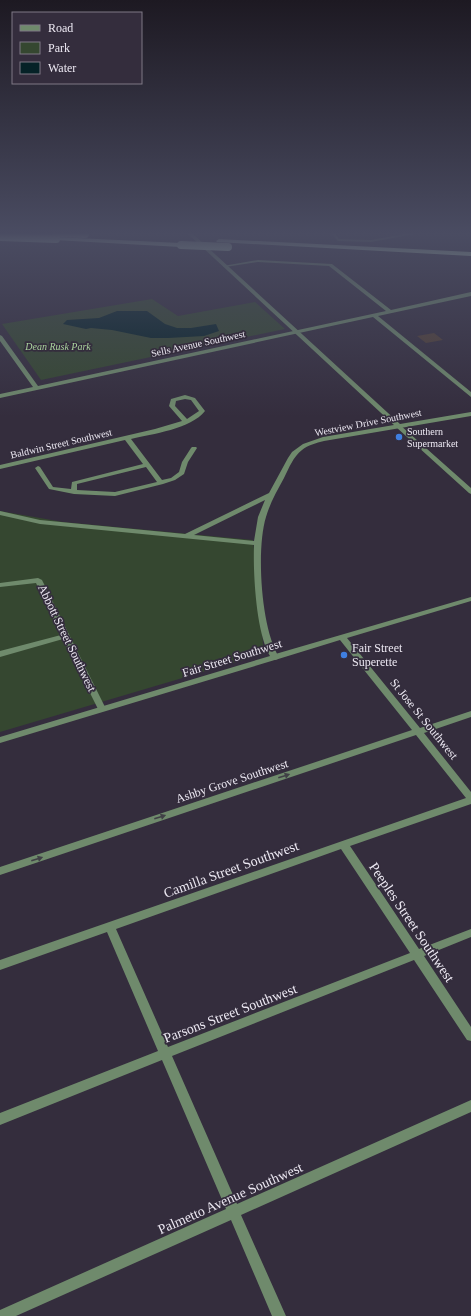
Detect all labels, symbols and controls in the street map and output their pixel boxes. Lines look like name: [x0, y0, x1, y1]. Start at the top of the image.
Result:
legend: [12, 12, 142, 84]
text: Road: [48, 21, 73, 35]
text: Park: [48, 41, 70, 55]
text: Water: [48, 61, 76, 75]
street label: Sells Avenue Southwest: [150, 328, 246, 359]
park label: Dean Rusk Park: [24, 341, 91, 352]
street label: Westview Drive Southwest: [314, 407, 423, 438]
street label: Baldwin Street Southwest: [9, 426, 113, 461]
place label: Southern Supermarket: [407, 426, 458, 449]
marker: Southern Supermarket: [394, 432, 404, 442]
street label: Abbott Street Southwest: [35, 582, 99, 694]
street label: Fair Street Southwest: [181, 636, 284, 680]
place label: Fair Street Superette: [352, 641, 403, 669]
marker: Fair Street Superette: [339, 650, 349, 660]
street label: St Jose St Southwest: [387, 676, 461, 763]
street label: Ashby Grove Southwest: [174, 756, 291, 806]
one-way arrow: [278, 773, 290, 779]
one-way arrow: [155, 814, 167, 820]
street label: Camilla Street Southwest: [162, 838, 301, 901]
one-way arrow: [31, 855, 43, 861]
street label: Peeples Street Southwest: [366, 860, 457, 985]
street label: Parsons Street Southwest: [161, 981, 299, 1046]
street label: Palmetto Avenue Southwest: [156, 1160, 305, 1237]

